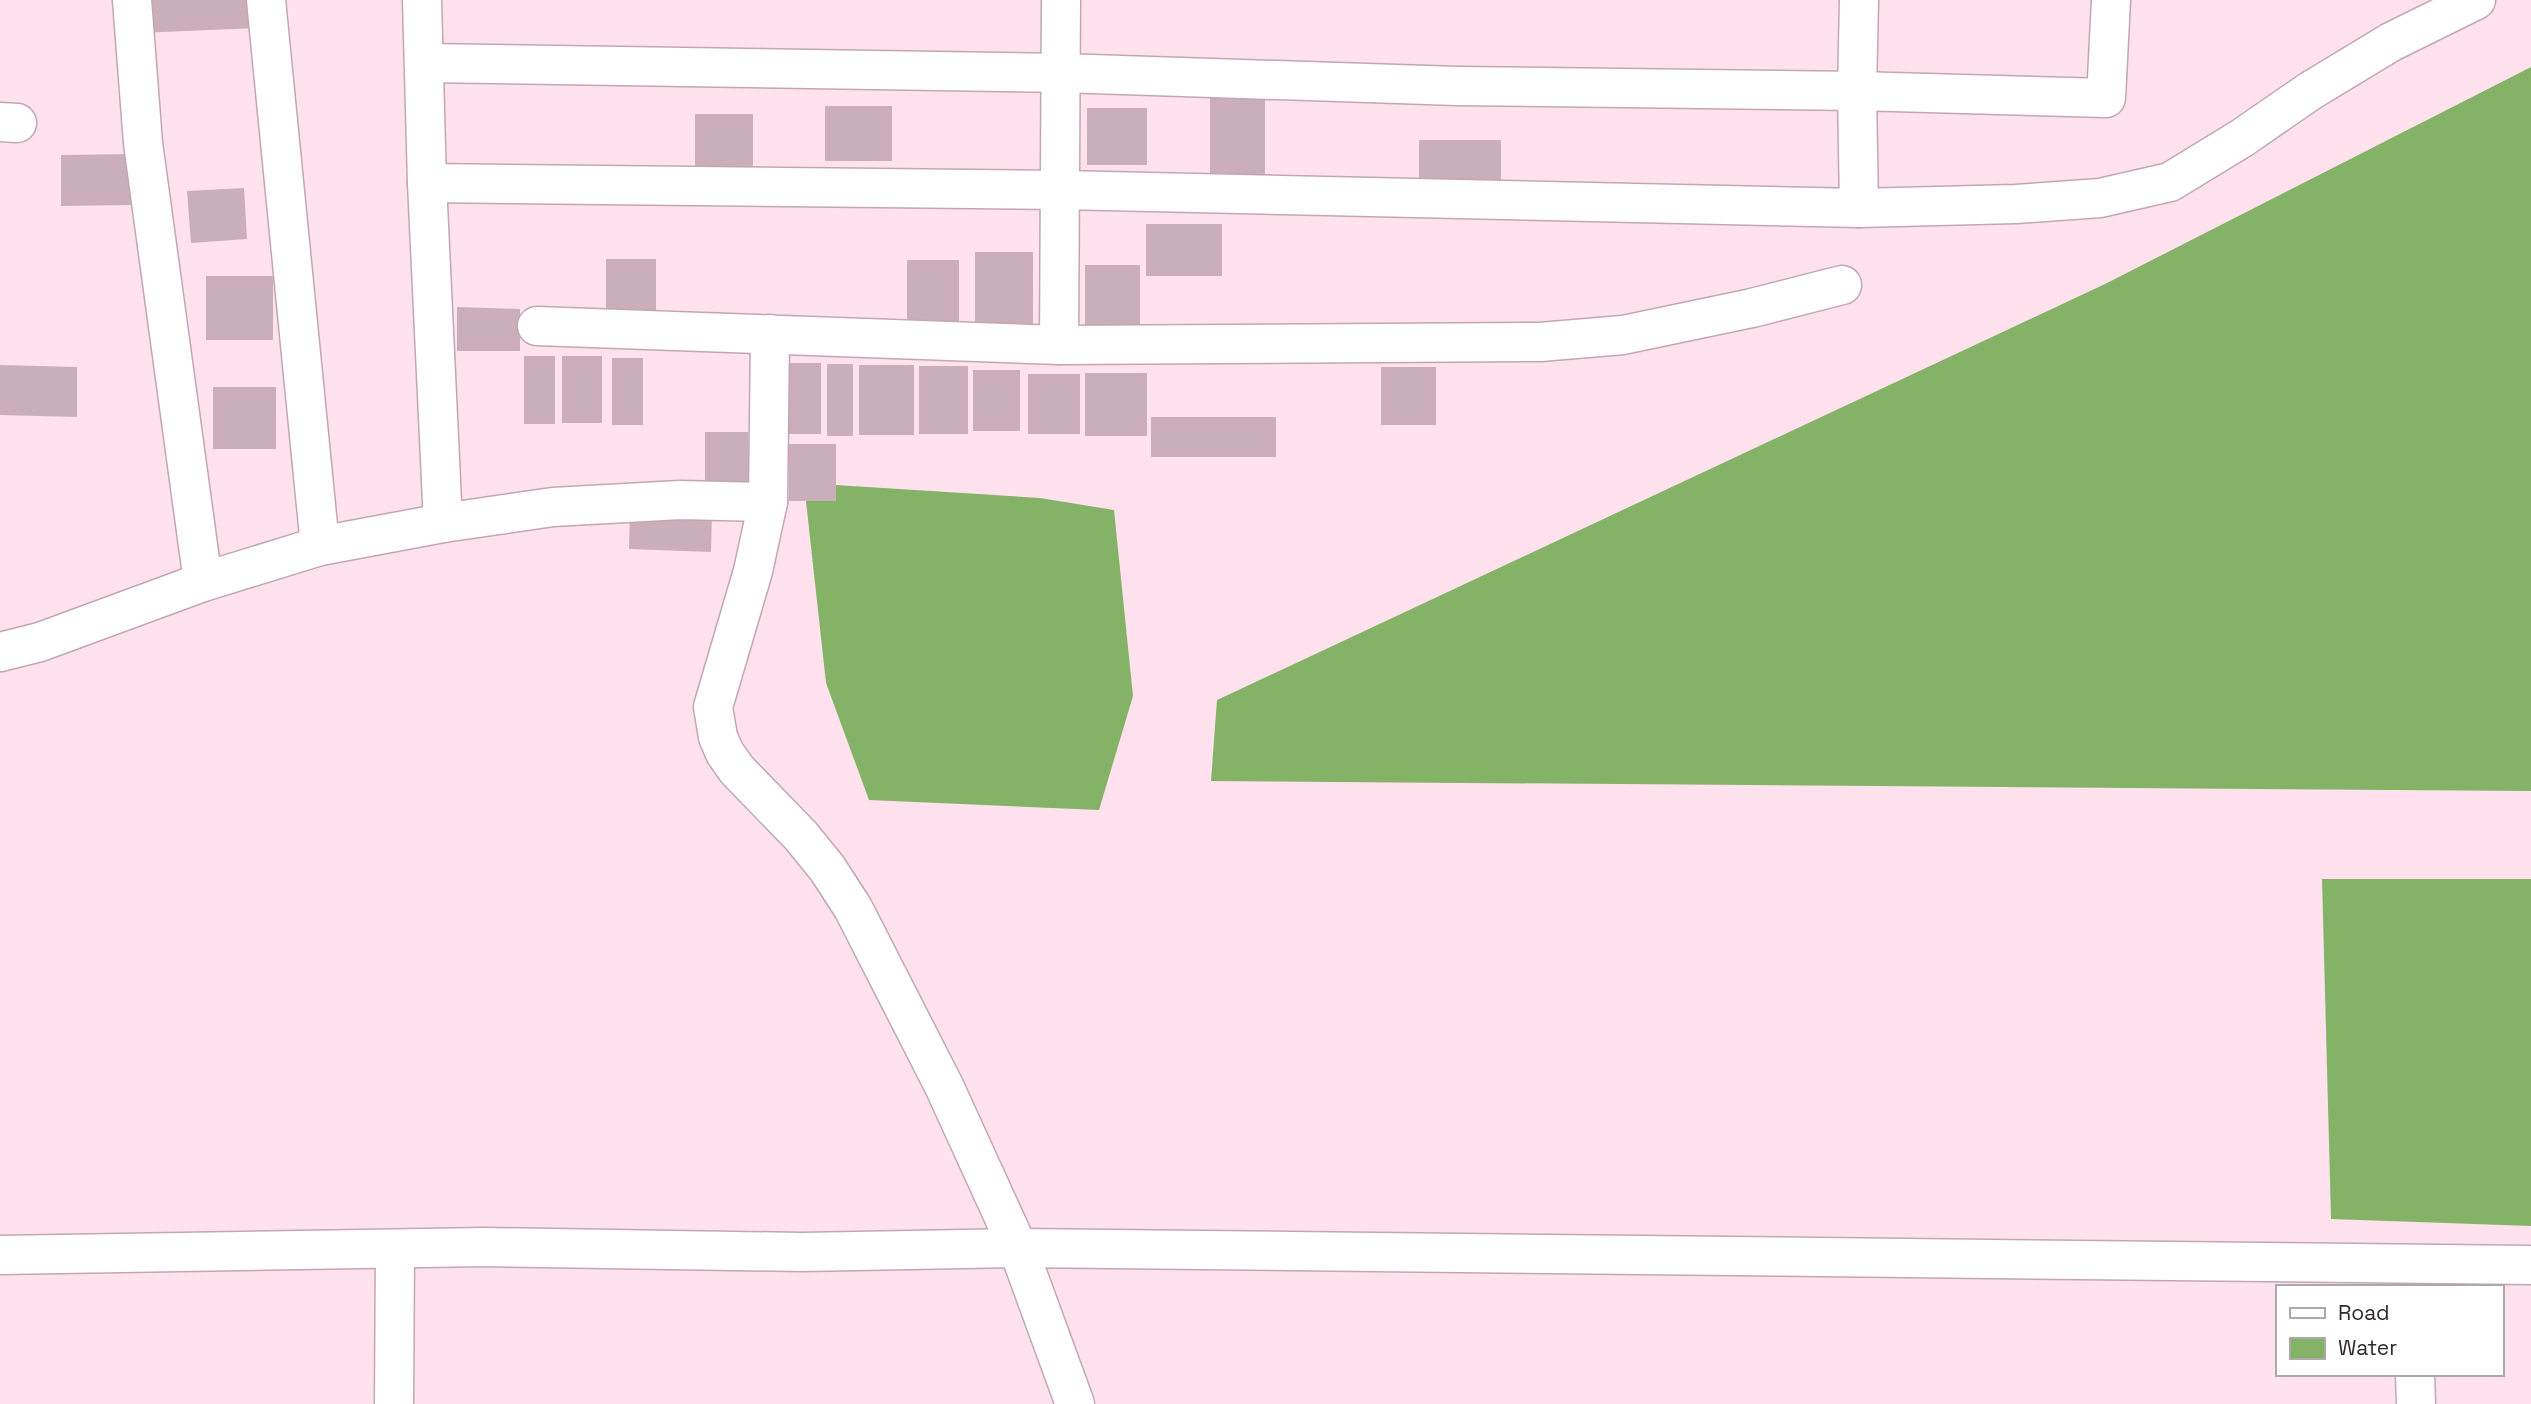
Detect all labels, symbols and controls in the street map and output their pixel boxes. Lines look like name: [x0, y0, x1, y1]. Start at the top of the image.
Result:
legend: [2276, 1285, 2503, 1376]
text: Road: [2338, 1299, 2390, 1326]
text: Water: [2338, 1334, 2397, 1361]

